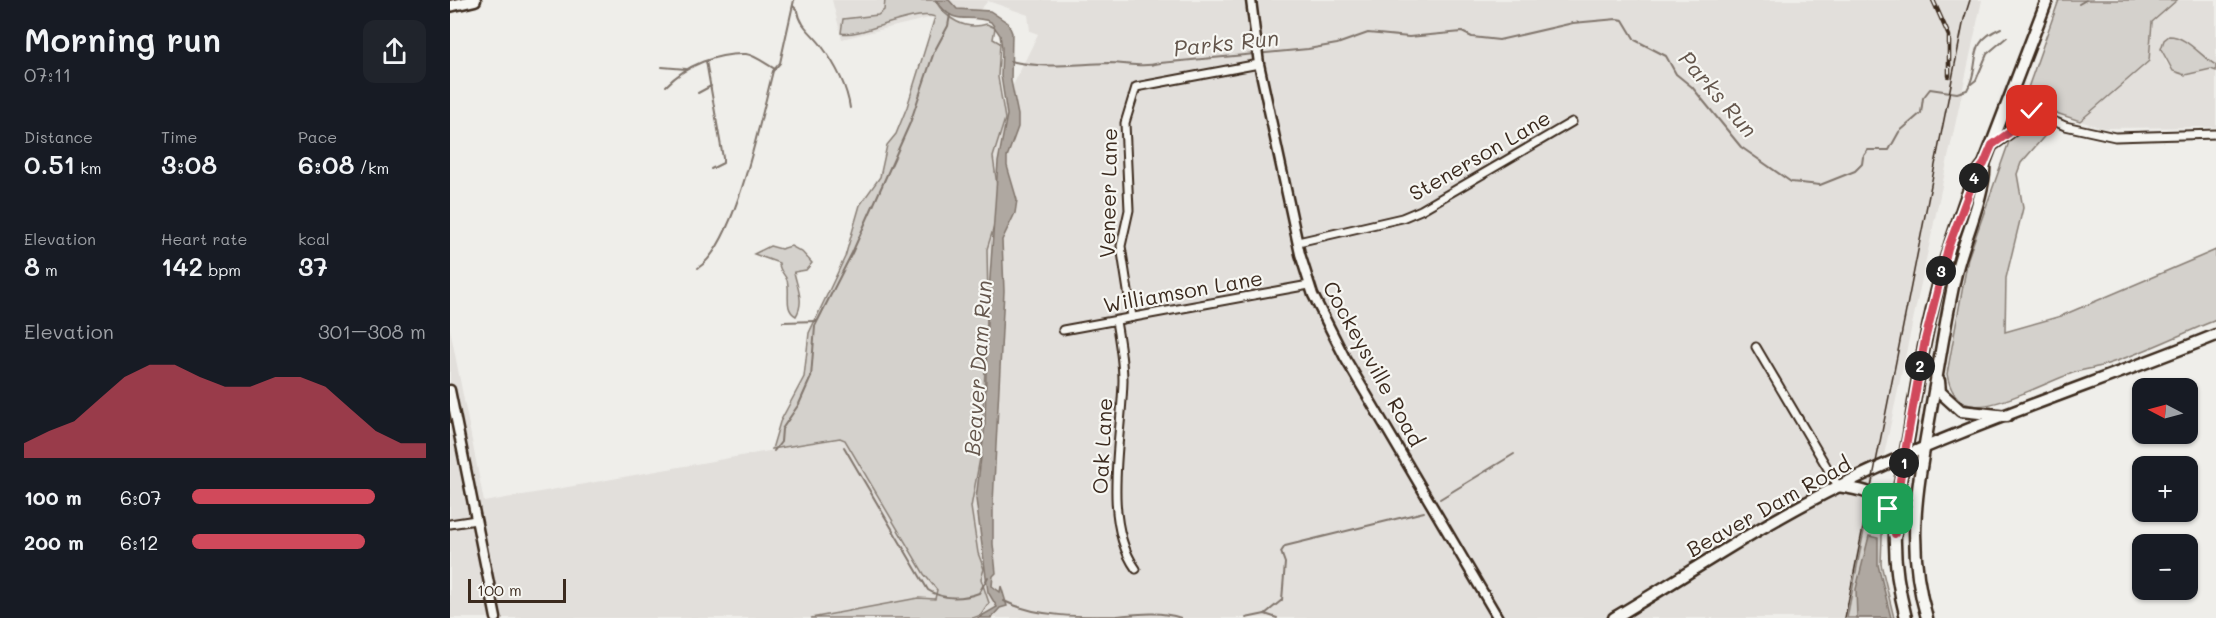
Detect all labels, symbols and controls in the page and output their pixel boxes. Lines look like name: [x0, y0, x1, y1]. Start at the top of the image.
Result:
text: Morning run: [24, 17, 221, 60]
button: share: [363, 20, 426, 83]
water label: Parks Run: [1172, 23, 1280, 62]
water label: Parks Run: [1673, 44, 1764, 143]
text: 07:11: [24, 61, 72, 87]
pin: [2006, 85, 2057, 136]
icon: check: [2015, 94, 2048, 127]
street label: Stenerson Lane: [1404, 103, 1555, 206]
text: Distance: [24, 126, 93, 147]
text: Time: [161, 126, 197, 147]
text: Pace: [298, 126, 337, 147]
street label: Veneer Lane: [1093, 128, 1122, 258]
text: 0.51: [24, 147, 75, 181]
text: 3:08: [161, 147, 217, 181]
text: 6:08: [298, 147, 354, 181]
text: km: [75, 157, 102, 178]
text: /km: [354, 157, 389, 178]
pin: 4: [1959, 163, 1989, 193]
text: 4: [1969, 167, 1979, 188]
text: Elevation: [24, 228, 96, 249]
text: Heart rate: [161, 228, 247, 249]
text: kcal: [298, 228, 330, 249]
text: 8: [24, 249, 40, 283]
text: 142: [161, 249, 203, 283]
text: 37: [298, 249, 328, 283]
pin: 3: [1926, 256, 1956, 286]
text: m: [40, 259, 58, 280]
text: bpm: [203, 259, 241, 280]
text: 3: [1936, 260, 1946, 281]
street label: Williamson Lane: [1101, 263, 1265, 318]
street label: Cockeysville Road: [1318, 276, 1431, 451]
water label: Beaver Dam Run: [957, 279, 998, 457]
text: Elevation: [24, 318, 114, 344]
text: 301–308 m: [318, 318, 426, 344]
pin: 2: [1905, 351, 1935, 381]
text: 2: [1916, 355, 1924, 376]
north arrow: [2132, 378, 2198, 444]
map controls: [2132, 378, 2198, 600]
street label: Oak Lane: [1085, 397, 1118, 495]
pin: 1: [1889, 448, 1919, 478]
street label: Beaver Dam Road: [1681, 449, 1855, 562]
text: 1: [1900, 452, 1908, 473]
button: +: [2132, 456, 2198, 522]
pin: [1862, 483, 1913, 534]
text: 100 m: [24, 484, 82, 510]
text: 6:07: [120, 484, 162, 510]
icon: arrive: [1871, 492, 1904, 525]
text: 200 m: [24, 529, 84, 555]
text: 6:12: [120, 529, 158, 555]
button: −: [2132, 534, 2198, 600]
scale bar: [468, 576, 566, 604]
text: 100 m: [477, 579, 522, 600]

